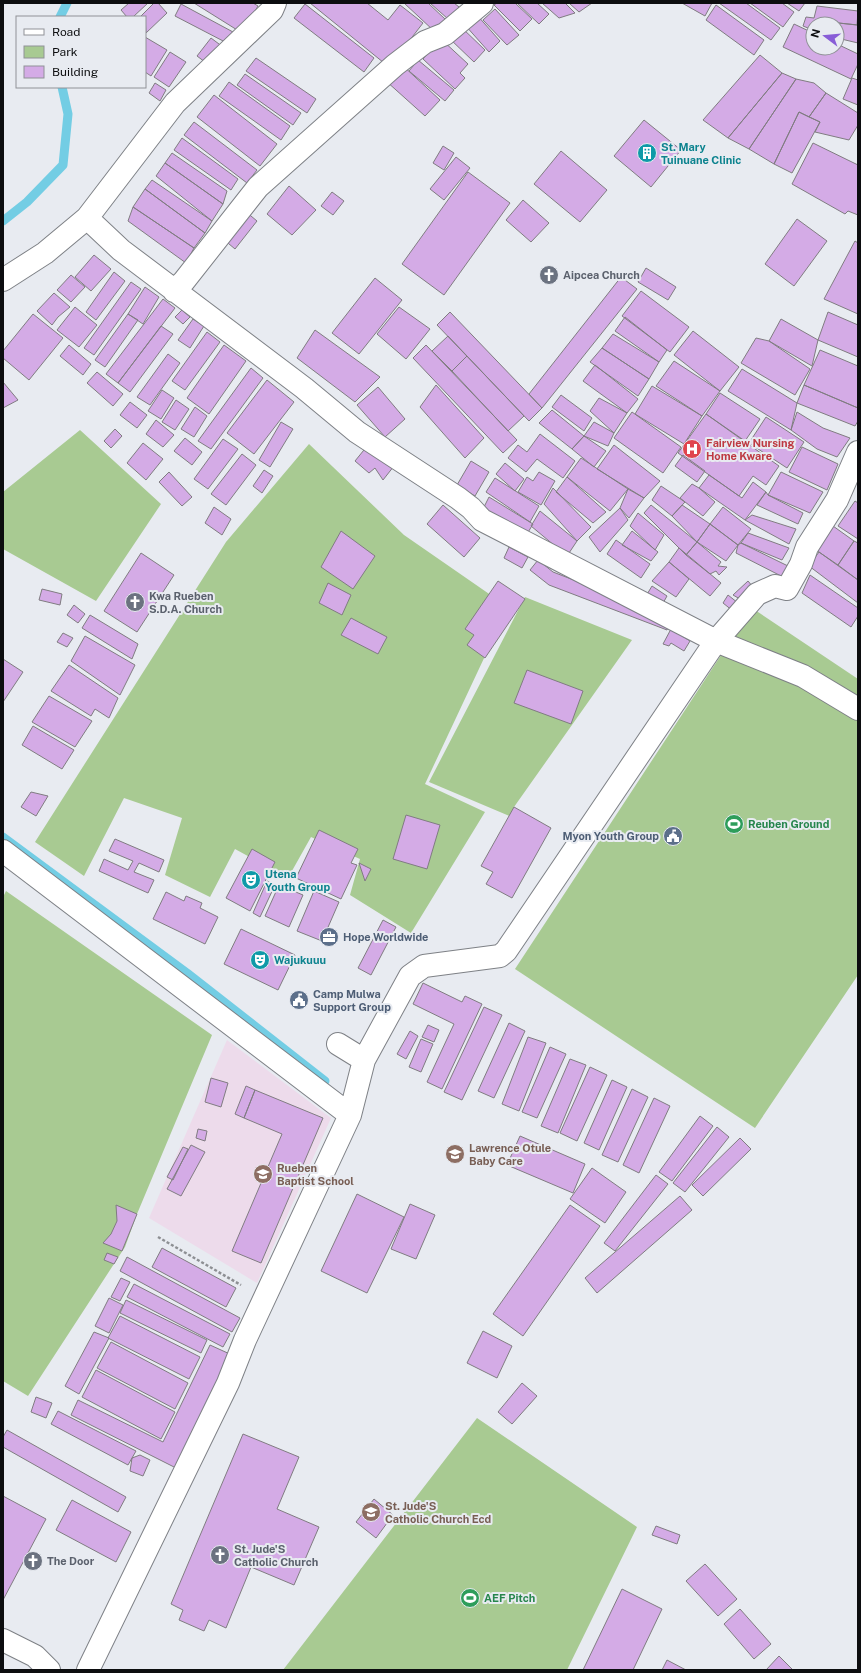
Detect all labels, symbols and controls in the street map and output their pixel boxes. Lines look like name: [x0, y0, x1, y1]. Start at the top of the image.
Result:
legend: [16, 16, 146, 88]
north arrow: [805, 16, 845, 56]
text: Road: [52, 25, 80, 39]
text: N: [808, 27, 822, 39]
text: Park: [52, 45, 78, 59]
text: Building: [52, 65, 98, 79]
place label: St. Mary Tuinuane Clinic: [661, 141, 741, 166]
building icon: St. Mary Tuinuane Clinic: [636, 142, 658, 164]
church icon: Aipcea Church: [538, 264, 560, 286]
place label: Aipcea Church: [563, 269, 640, 281]
place label: Fairview Nursing Home Kware: [706, 437, 794, 462]
hospital icon: Fairview Nursing Home Kware: [681, 438, 703, 460]
place label: Kwa Rueben S.D.A. Church: [149, 590, 222, 615]
church icon: Kwa Rueben S.D.A. Church: [124, 591, 146, 613]
sports icon: Reuben Ground: [723, 813, 745, 835]
place label: Reuben Ground: [748, 818, 829, 830]
public building icon: Myon Youth Group: [662, 825, 684, 847]
place label: Myon Youth Group: [562, 830, 659, 842]
place label: Utena Youth Group: [265, 868, 330, 893]
theatre icon: Utena Youth Group: [240, 869, 262, 891]
office icon: Hope Worldwide: [318, 926, 340, 948]
place label: Hope Worldwide: [343, 931, 428, 943]
theatre icon: Wajukuuu: [249, 949, 271, 971]
place label: Wajukuuu: [274, 954, 326, 966]
place label: Camp Mulwa Support Group: [313, 988, 391, 1013]
public building icon: Camp Mulwa Support Group: [288, 989, 310, 1011]
place label: Lawrence Otule Baby Care: [469, 1142, 551, 1167]
school or university icon: Lawrence Otule Baby Care: [444, 1143, 466, 1165]
place label: Rueben Baptist School: [277, 1162, 354, 1187]
school or university icon: Rueben Baptist School: [252, 1163, 274, 1185]
place label: St. Jude'S Catholic Church Ecd: [385, 1500, 491, 1525]
school or university icon: St. Jude'S Catholic Church Ecd: [360, 1501, 382, 1523]
place label: St. Jude'S Catholic Church: [234, 1543, 318, 1568]
church icon: St. Jude'S Catholic Church: [209, 1544, 231, 1566]
church icon: The Door: [22, 1550, 44, 1572]
place label: The Door: [47, 1555, 95, 1567]
sports icon: AEF Pitch: [459, 1587, 481, 1609]
place label: AEF Pitch: [484, 1592, 535, 1604]

